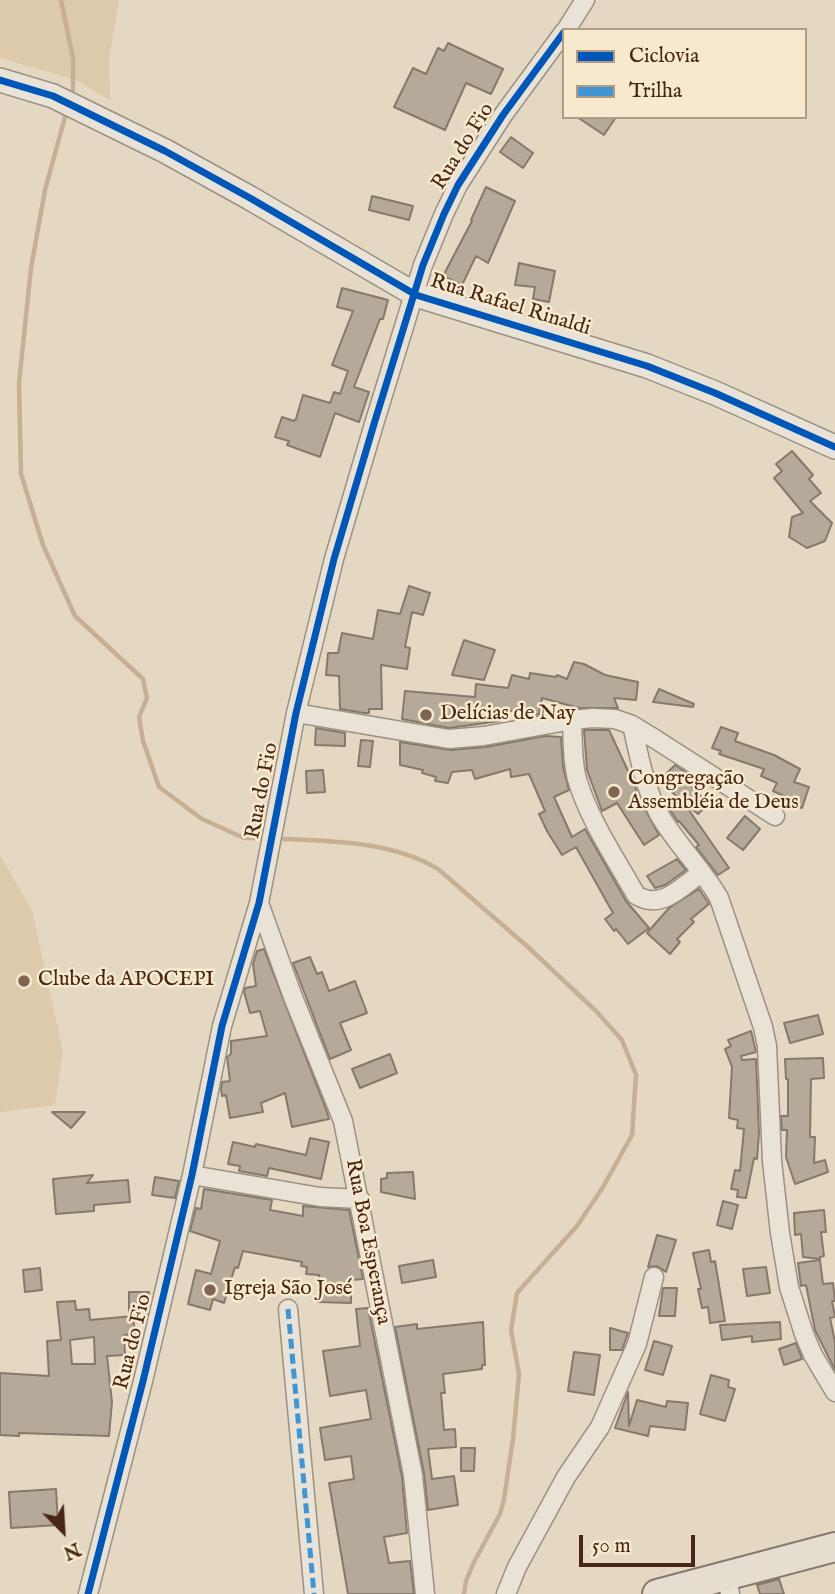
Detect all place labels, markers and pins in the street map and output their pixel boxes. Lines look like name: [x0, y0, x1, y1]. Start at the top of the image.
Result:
place label: Delícias de Nay: [440, 702, 576, 728]
marker: Delícias de Nay: [418, 707, 434, 723]
place label: Congregação Assembléia de Deus: [628, 767, 799, 817]
marker: Congregação Assembléia de Deus: [606, 784, 622, 800]
place label: Clube da APOCEPI: [38, 968, 214, 994]
marker: Clube da APOCEPI: [16, 973, 32, 989]
place label: Igreja São José: [224, 1277, 353, 1303]
marker: Igreja São José: [202, 1282, 218, 1298]

